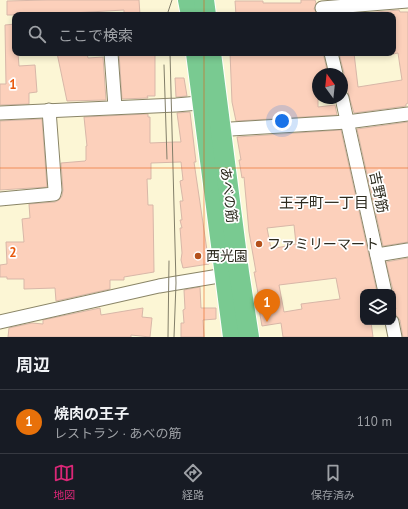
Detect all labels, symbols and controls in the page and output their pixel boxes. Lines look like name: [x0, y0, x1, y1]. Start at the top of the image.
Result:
search box: [12, 12, 396, 56]
icon: search: [26, 23, 48, 45]
text: ここで検索: [58, 26, 133, 45]
north arrow: [312, 68, 348, 104]
text: 1: [9, 76, 17, 93]
your location: [272, 111, 292, 131]
street label: あべの筋: [217, 166, 241, 224]
street label: 吉野筋: [366, 170, 392, 214]
district label: 王子町一丁目: [279, 193, 369, 212]
place label: ファミリーマート: [267, 235, 379, 253]
marker: ファミリーマート: [254, 239, 264, 249]
text: 2: [9, 244, 17, 261]
place label: 西光園: [206, 247, 248, 265]
marker: 西光園: [193, 251, 203, 261]
pin: 1: [254, 289, 280, 322]
map controls: [360, 289, 396, 325]
button: layers: [360, 289, 396, 325]
text: 周辺: [16, 354, 50, 376]
text: 焼肉の王子: [54, 404, 129, 423]
text: 1: [25, 413, 33, 430]
text: 110 m: [357, 413, 392, 430]
text: レストラン · あべの筋: [54, 425, 181, 442]
tab: 地図: [53, 462, 75, 502]
tab: 経路: [182, 462, 204, 502]
tab: 保存済み: [311, 462, 355, 502]

